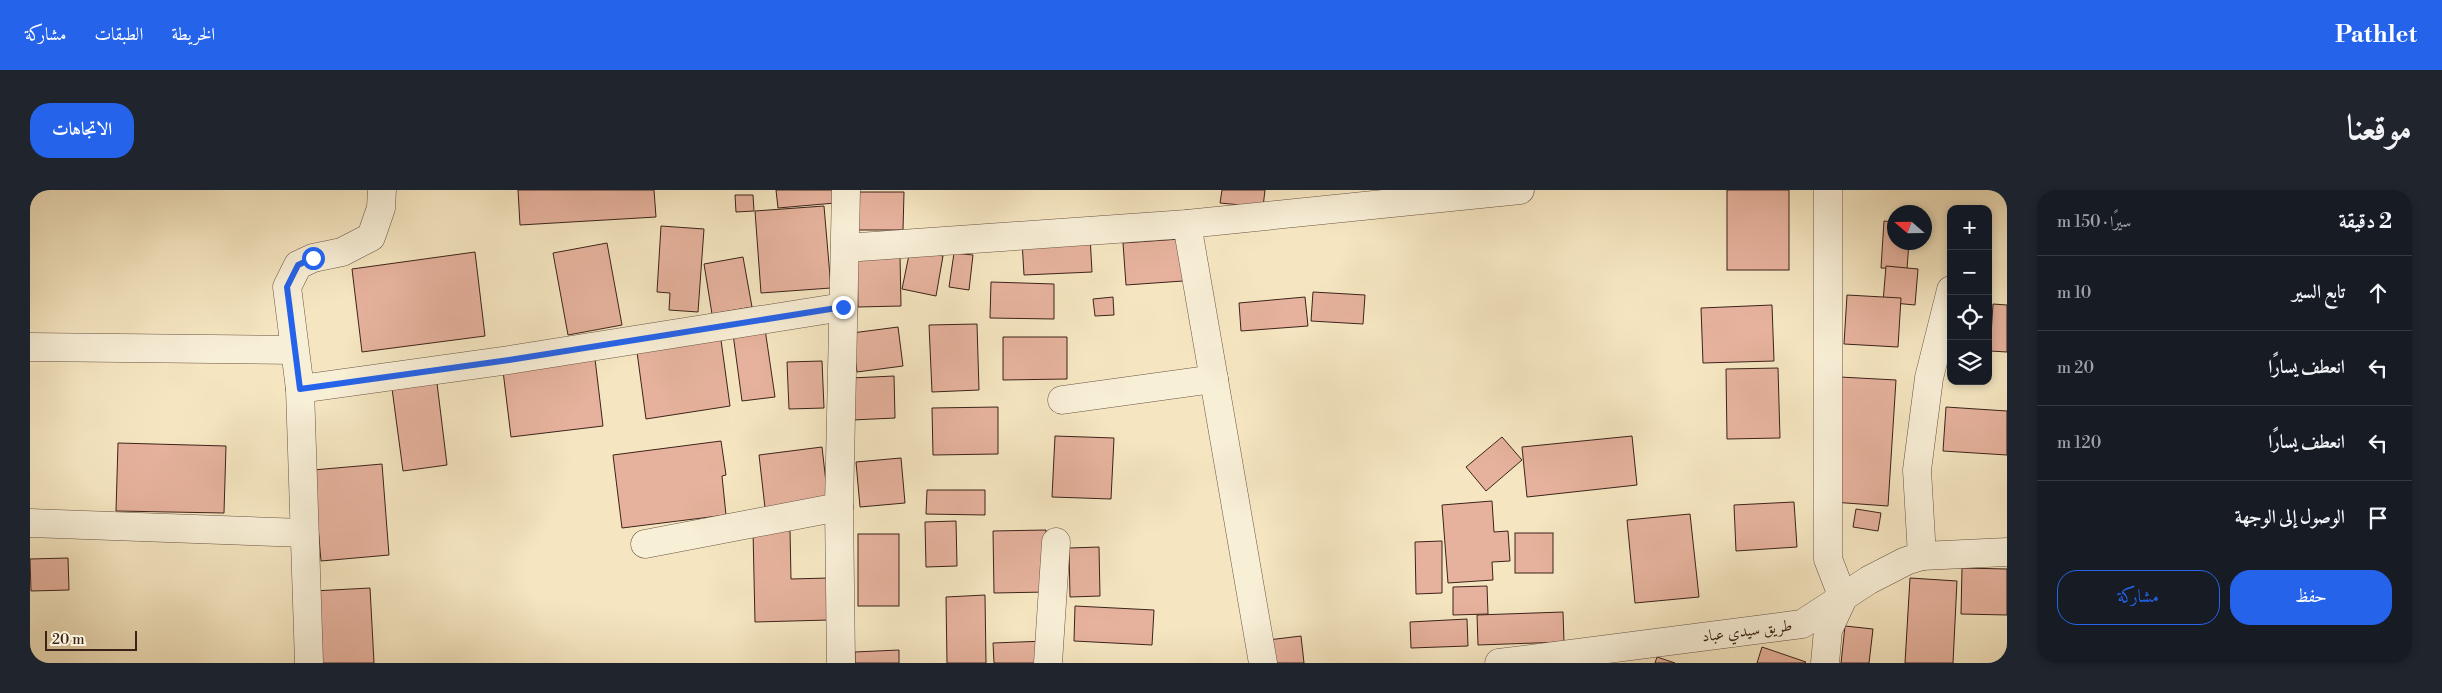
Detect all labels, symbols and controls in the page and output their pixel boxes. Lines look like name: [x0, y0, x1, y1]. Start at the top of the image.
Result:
text: Pathlet: [2335, 20, 2417, 50]
text: مشاركة: [25, 23, 66, 46]
text: الطبقات: [94, 23, 143, 46]
text: الخريطة: [171, 23, 215, 46]
button: الاتجاهات: [30, 103, 134, 158]
text: موقعنا: [2347, 107, 2412, 150]
north arrow: [1887, 205, 1932, 250]
map controls: [1947, 205, 1992, 385]
button: +: [1947, 205, 1992, 250]
text: 2 دقيقة: [2339, 209, 2392, 235]
text: سيرًا · 150 m: [2057, 212, 2131, 232]
route start: [302, 247, 325, 270]
button: −: [1947, 250, 1992, 295]
icon: ahead: [2364, 279, 2392, 307]
text: تابع السير: [2292, 280, 2345, 304]
text: 10 m: [2057, 283, 2091, 303]
button: locate: [1947, 295, 1992, 340]
route end: [832, 296, 855, 319]
button: layers: [1947, 340, 1992, 385]
icon: left: [2364, 354, 2392, 382]
text: انعطف يسارًا: [2268, 355, 2345, 379]
text: 20 m: [2057, 358, 2094, 378]
icon: left: [2364, 429, 2392, 457]
text: انعطف يسارًا: [2268, 430, 2345, 454]
text: 120 m: [2057, 433, 2101, 453]
icon: arrive: [2364, 504, 2392, 532]
text: الوصول إلى الوجهة: [2235, 505, 2345, 529]
button: مشاركة: [2057, 570, 2220, 625]
button: حفظ: [2230, 570, 2392, 625]
street label: طريق سيدي عباد: [1701, 616, 1794, 648]
scale bar: [45, 628, 138, 651]
text: 20 m: [52, 631, 84, 649]

